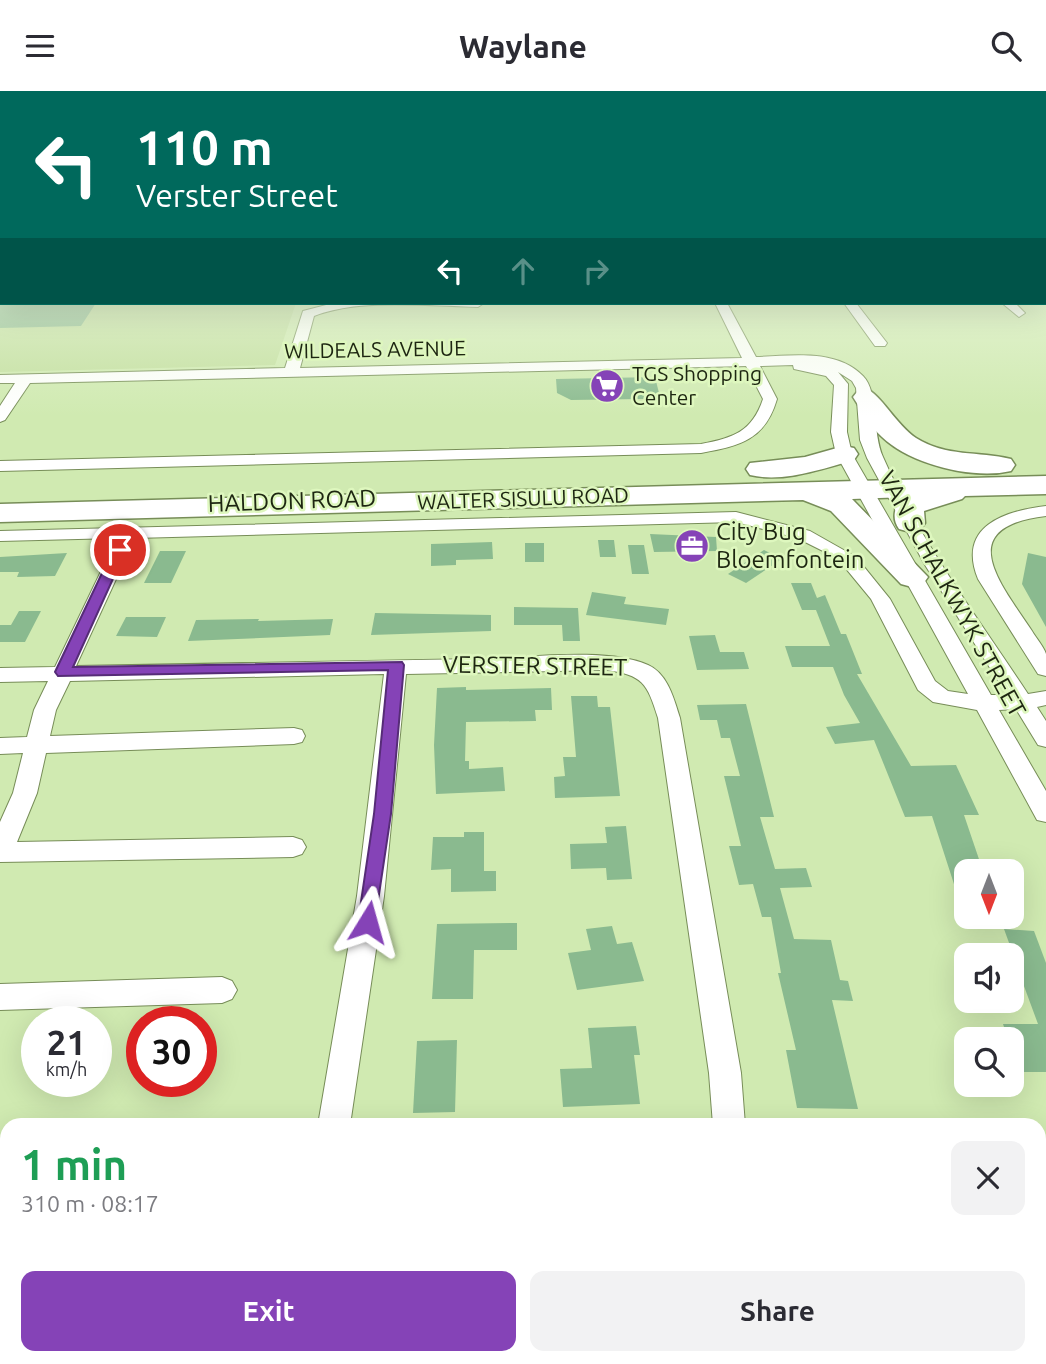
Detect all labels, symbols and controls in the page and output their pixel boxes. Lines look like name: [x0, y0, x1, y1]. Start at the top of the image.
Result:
icon: menu: [21, 27, 59, 65]
icon: search: [987, 27, 1025, 65]
text: Waylane: [459, 28, 587, 64]
icon: left: [21, 119, 112, 210]
text: 110 m: [136, 119, 273, 174]
text: Verster Street: [136, 177, 338, 213]
icon: left: [431, 252, 469, 290]
icon: ahead: [504, 252, 542, 290]
icon: right: [577, 252, 615, 290]
street label: WILDEALS AVENUE: [284, 335, 466, 363]
place label: TGS Shopping Center: [632, 361, 762, 409]
supermarket icon: TGS Shopping Center: [588, 367, 626, 405]
street label: VAN SCHALKWYK STREET: [874, 466, 1031, 721]
street label: WALTER SISULU ROAD: [417, 482, 629, 514]
street label: HALDON ROAD: [207, 484, 377, 517]
place label: City Bug Bloemfontein: [716, 518, 865, 573]
pin: [90, 520, 150, 580]
office icon: City Bug Bloemfontein: [673, 527, 711, 565]
icon: arrive: [101, 531, 139, 569]
street label: VERSTER STREET: [442, 650, 628, 681]
north arrow: [954, 859, 1024, 929]
map controls: [954, 859, 1024, 1097]
position arrow: [331, 885, 405, 959]
button: sound: [954, 943, 1024, 1013]
speed limit sign: 30: [126, 1006, 217, 1097]
text: 21: [47, 1022, 86, 1062]
button: search: [954, 1027, 1024, 1097]
text: km/h: [46, 1059, 87, 1079]
text: 1 min: [21, 1141, 127, 1188]
button: close: [951, 1141, 1025, 1215]
text: 310 m · 08:17: [21, 1191, 159, 1216]
button: Exit: [21, 1271, 516, 1351]
button: Share: [530, 1271, 1025, 1351]

